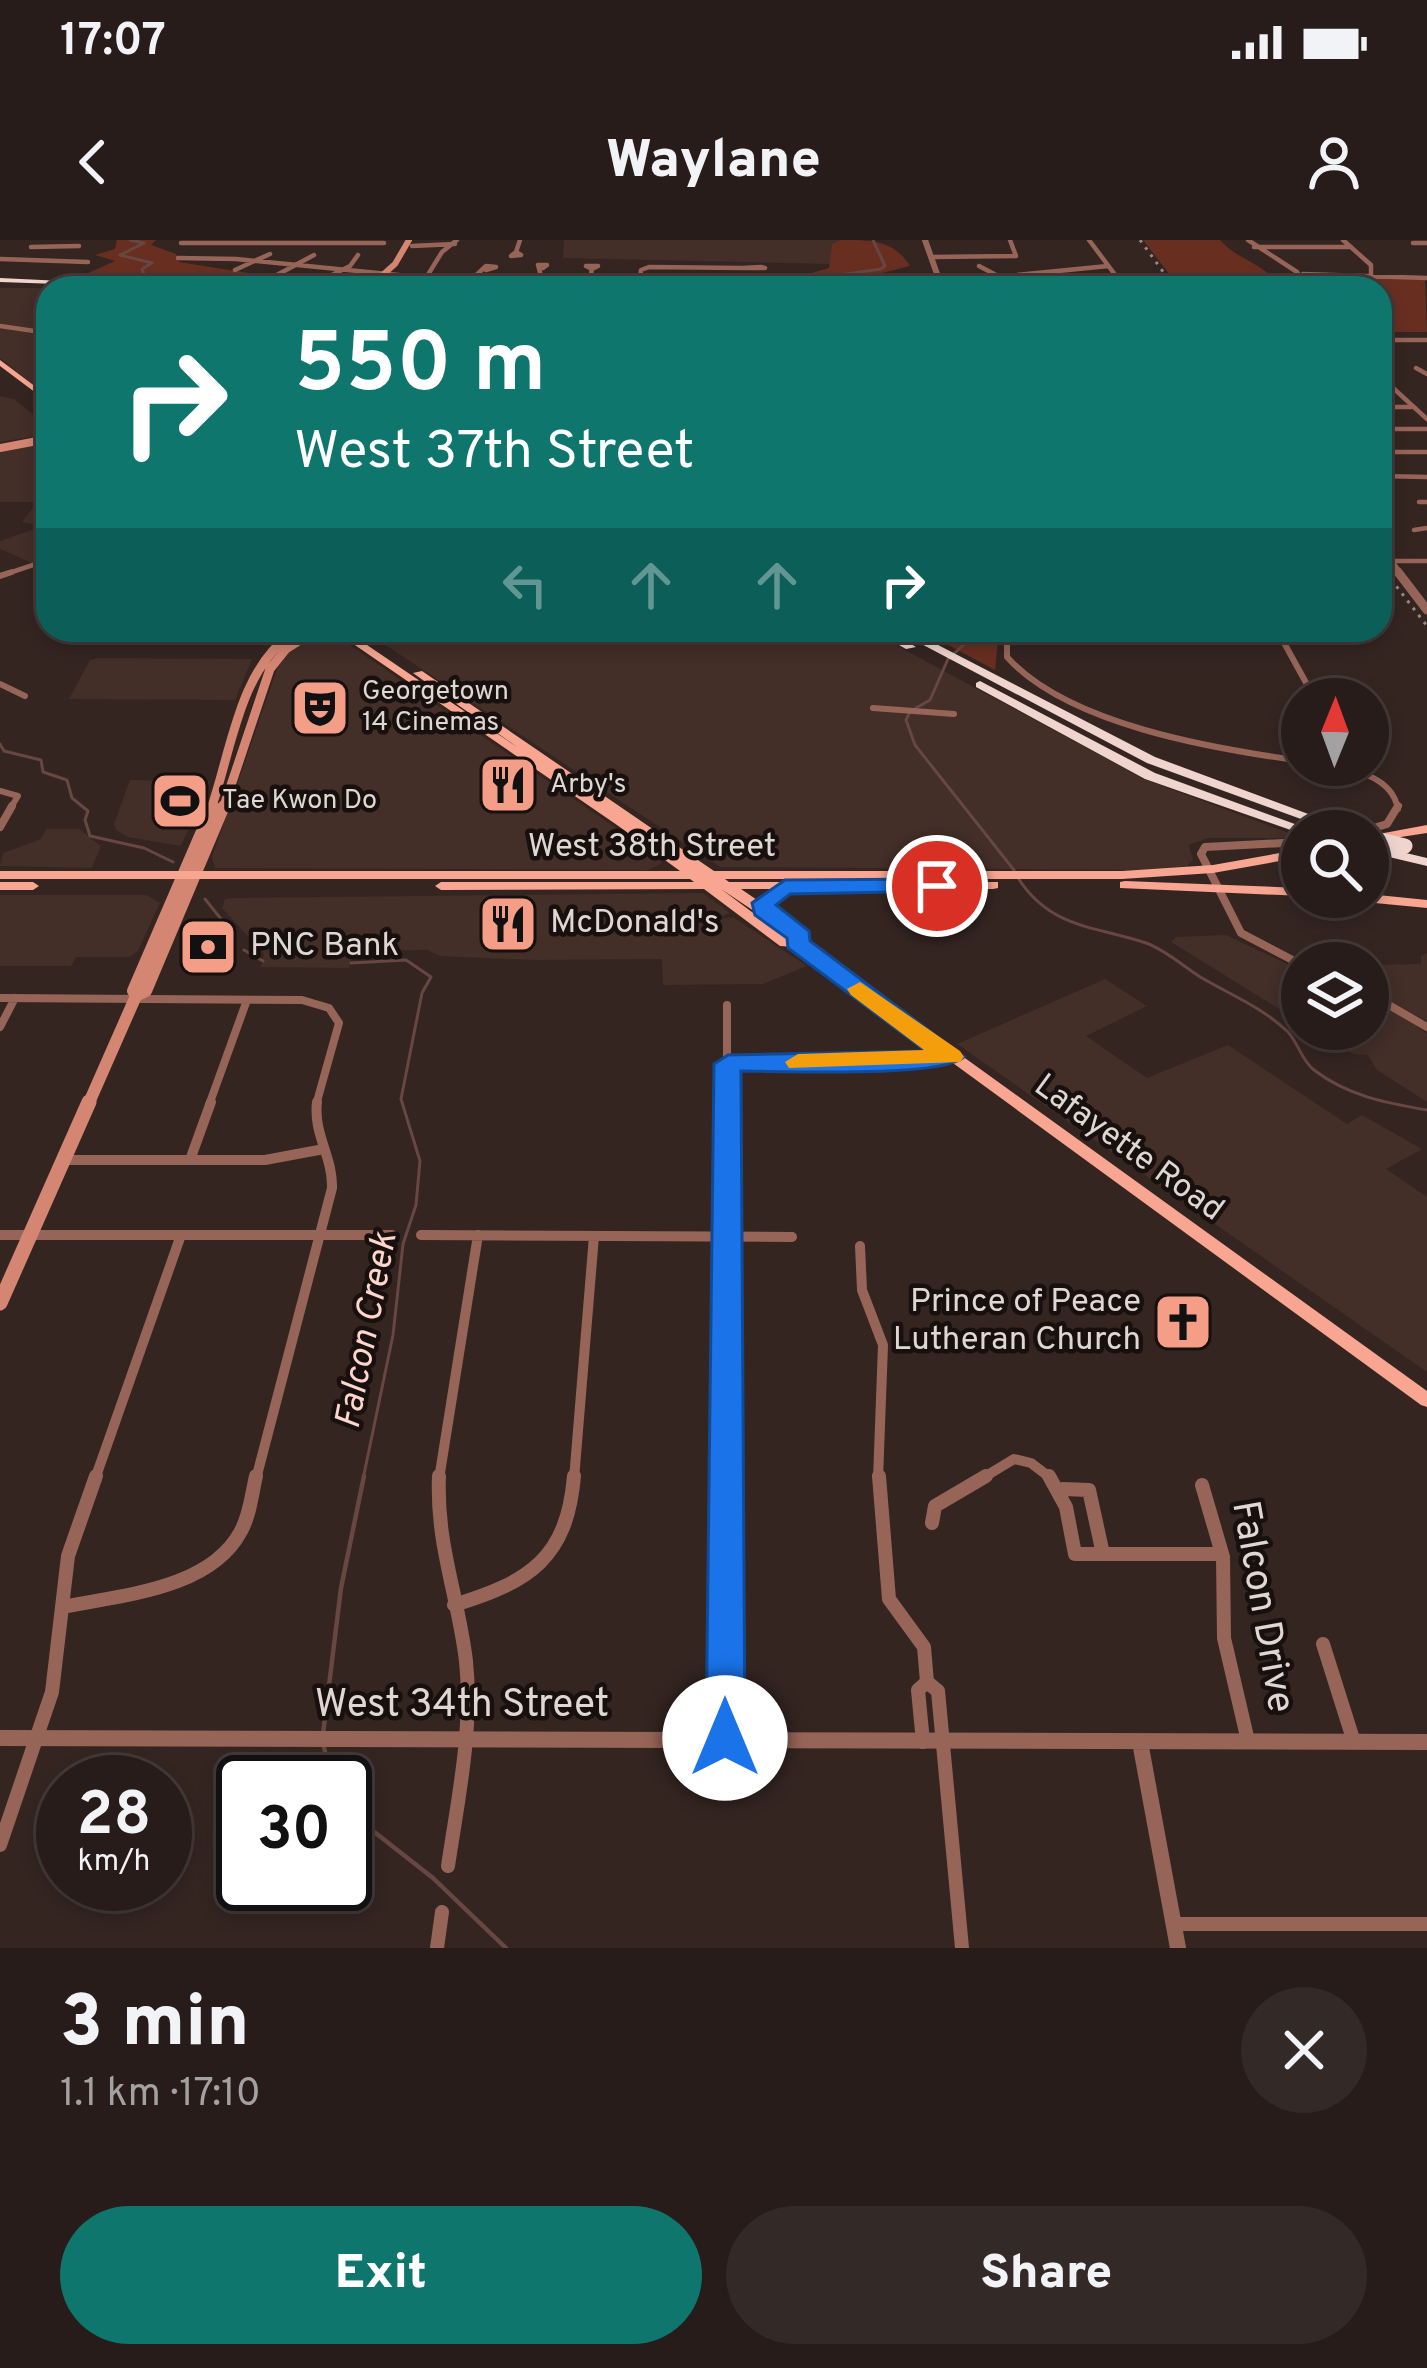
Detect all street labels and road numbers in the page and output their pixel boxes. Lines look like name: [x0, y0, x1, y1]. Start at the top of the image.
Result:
street label: West 38th Street: [528, 827, 776, 869]
street label: Lafayette Road: [1025, 1066, 1231, 1232]
street label: Falcon Drive: [1218, 1497, 1304, 1717]
street label: West 34th Street: [315, 1682, 609, 1731]

